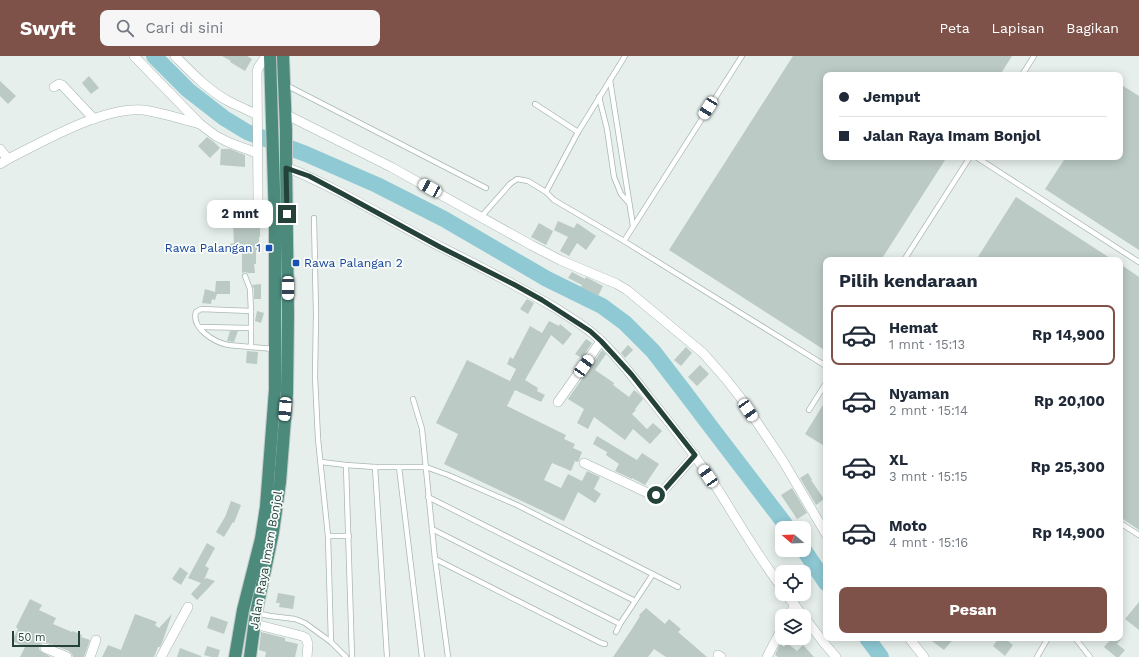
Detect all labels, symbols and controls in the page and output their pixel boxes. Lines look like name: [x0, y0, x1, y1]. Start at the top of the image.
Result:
search box: [100, 10, 380, 46]
text: Swyft: [20, 17, 76, 40]
icon: search: [114, 17, 136, 39]
text: Cari di sini: [146, 19, 223, 37]
text: Peta: [940, 20, 970, 36]
text: Lapisan: [992, 20, 1044, 36]
text: Bagikan: [1066, 20, 1119, 36]
text: Jemput: [863, 88, 920, 106]
car: [697, 95, 719, 121]
text: Jalan Raya Imam Bonjol: [863, 127, 1041, 145]
car: [417, 177, 443, 199]
callout: 2 mnt: [207, 200, 273, 228]
route end: [278, 205, 296, 223]
text: 2 mnt: [221, 206, 259, 221]
place label: Rawa Palangan 1: [165, 241, 261, 255]
marker: Rawa Palangan 1: [264, 243, 274, 253]
place label: Rawa Palangan 2: [304, 256, 403, 270]
marker: Rawa Palangan 2: [291, 258, 301, 268]
text: Pilih kendaraan: [839, 270, 978, 291]
car: [282, 276, 294, 300]
icon: car: [841, 317, 877, 353]
text: Hemat: [889, 319, 938, 337]
text: Rp 14,900: [1032, 326, 1105, 344]
text: 1 mnt · 15:13: [889, 337, 965, 352]
car: [572, 353, 596, 379]
icon: car: [841, 383, 877, 419]
text: Nyaman: [889, 385, 949, 403]
text: Rp 20,100: [1034, 392, 1105, 410]
car: [278, 397, 292, 421]
car: [736, 397, 760, 423]
text: 2 mnt · 15:14: [889, 403, 968, 418]
icon: car: [841, 449, 877, 485]
text: XL: [889, 451, 908, 469]
text: Rp 25,300: [1031, 458, 1105, 476]
car: [696, 463, 720, 489]
text: 3 mnt · 15:15: [889, 469, 967, 484]
route start: [647, 486, 665, 504]
street label: Jalan Raya Imam Bonjol: [247, 489, 285, 630]
icon: car: [841, 515, 877, 551]
text: Moto: [889, 517, 927, 535]
north arrow: [775, 521, 811, 557]
map controls: [775, 521, 811, 645]
text: Rp 14,900: [1032, 524, 1105, 542]
text: 4 mnt · 15:16: [889, 535, 968, 550]
button: locate: [775, 565, 811, 601]
button: Pesan: [839, 587, 1107, 633]
button: layers: [775, 609, 811, 645]
scale bar: [12, 629, 80, 648]
text: 50 m: [18, 631, 45, 644]

